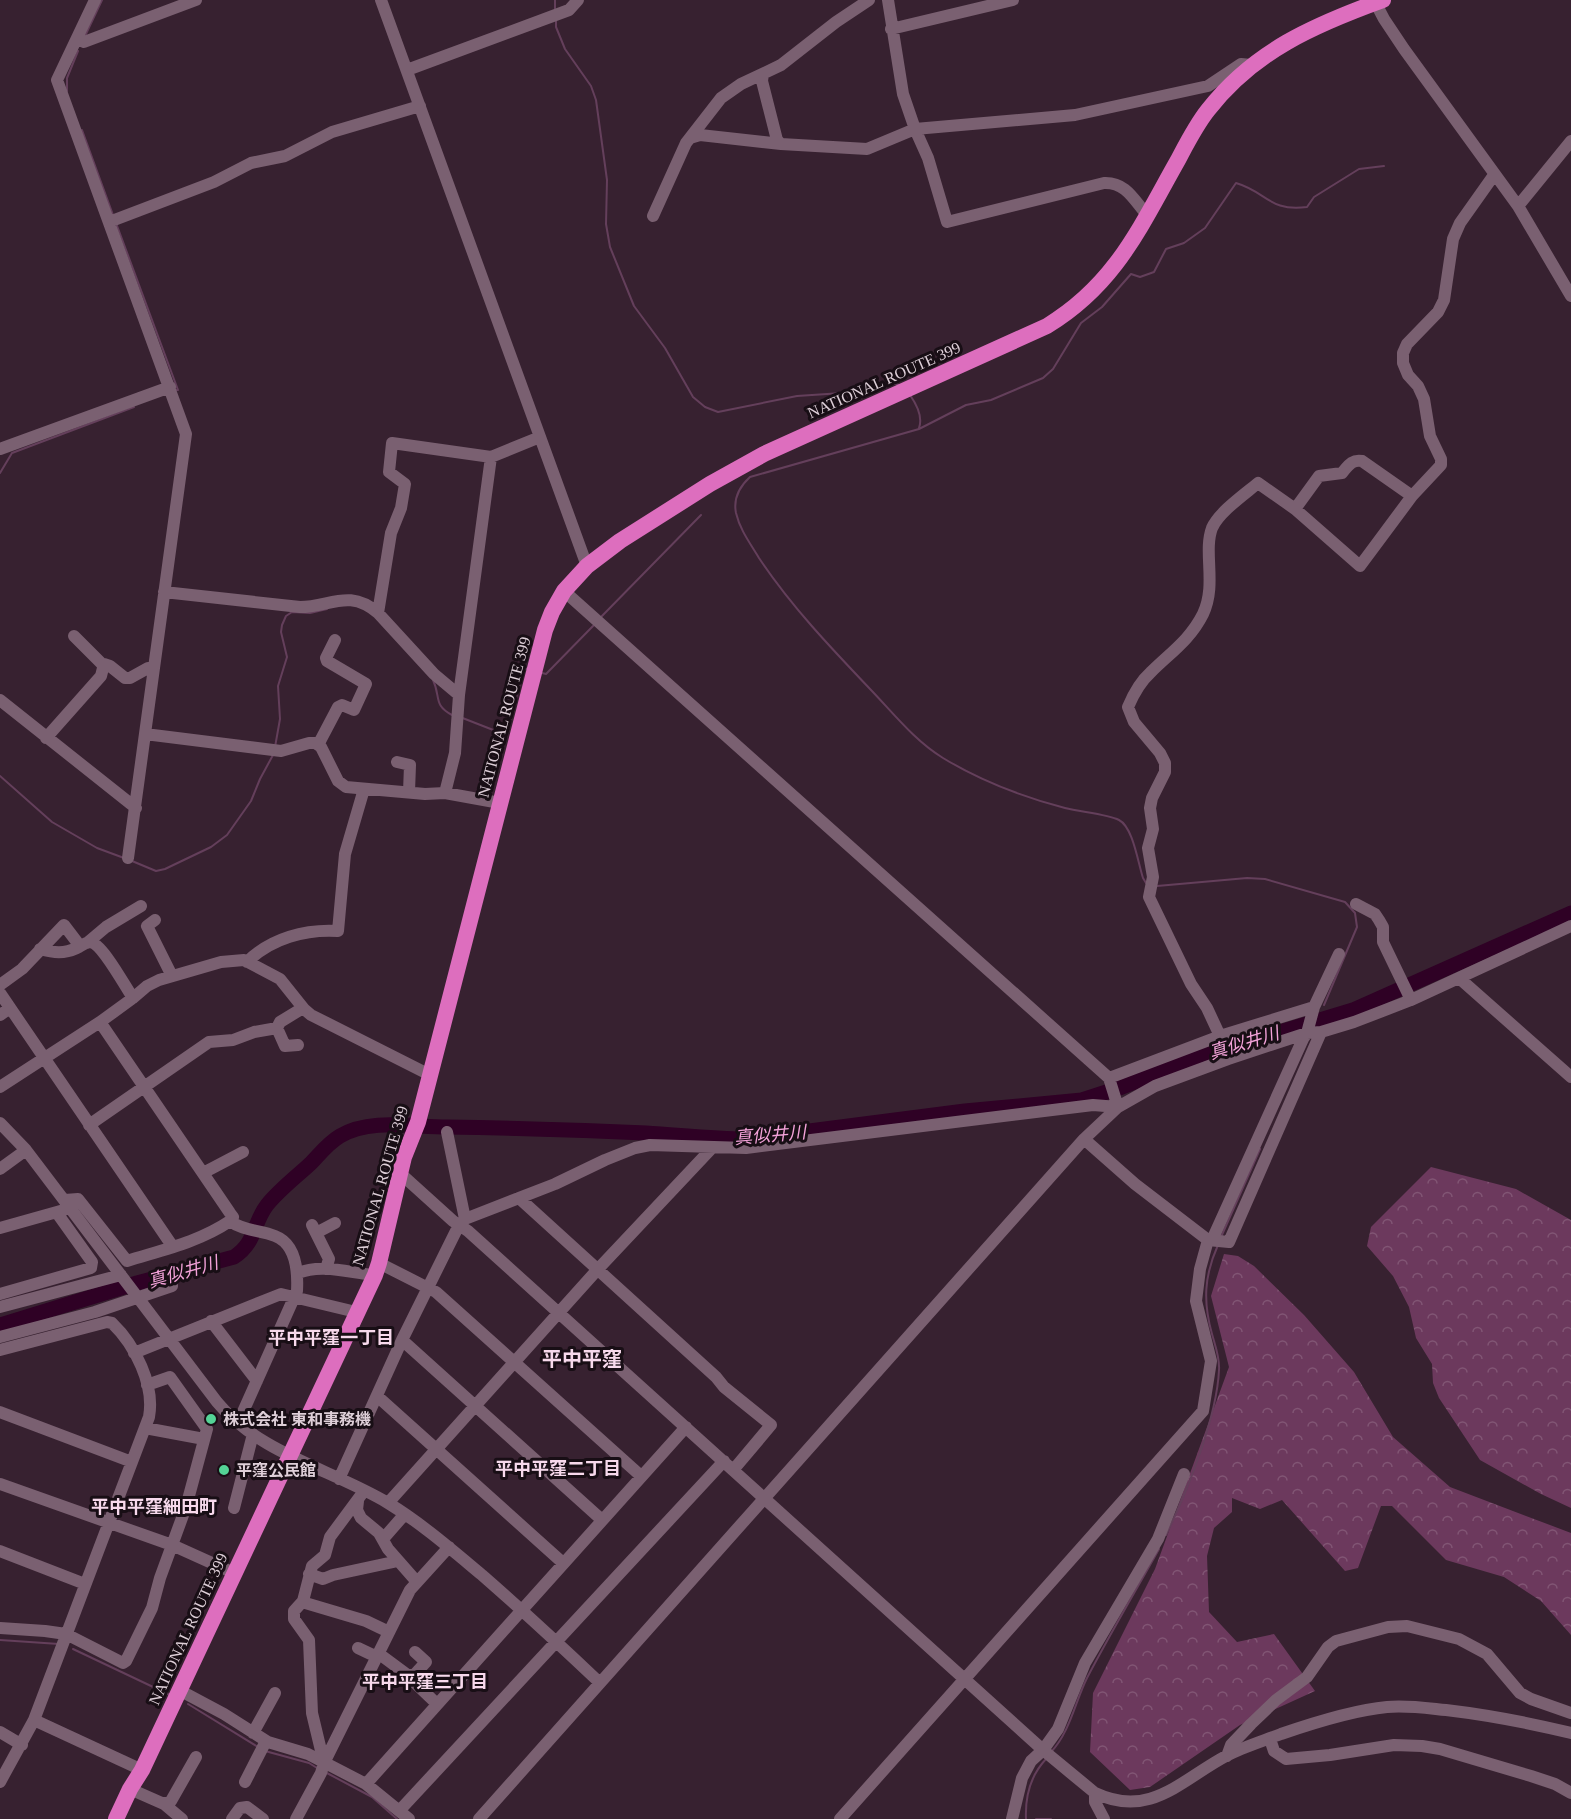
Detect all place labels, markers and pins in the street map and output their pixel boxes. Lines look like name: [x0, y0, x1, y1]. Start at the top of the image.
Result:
place label: 株式会社 東和事務機: [223, 1410, 371, 1428]
marker: 株式会社 東和事務機: [204, 1412, 218, 1426]
place label: 平窪公民館: [236, 1462, 316, 1479]
marker: 平窪公民館: [217, 1463, 231, 1477]

